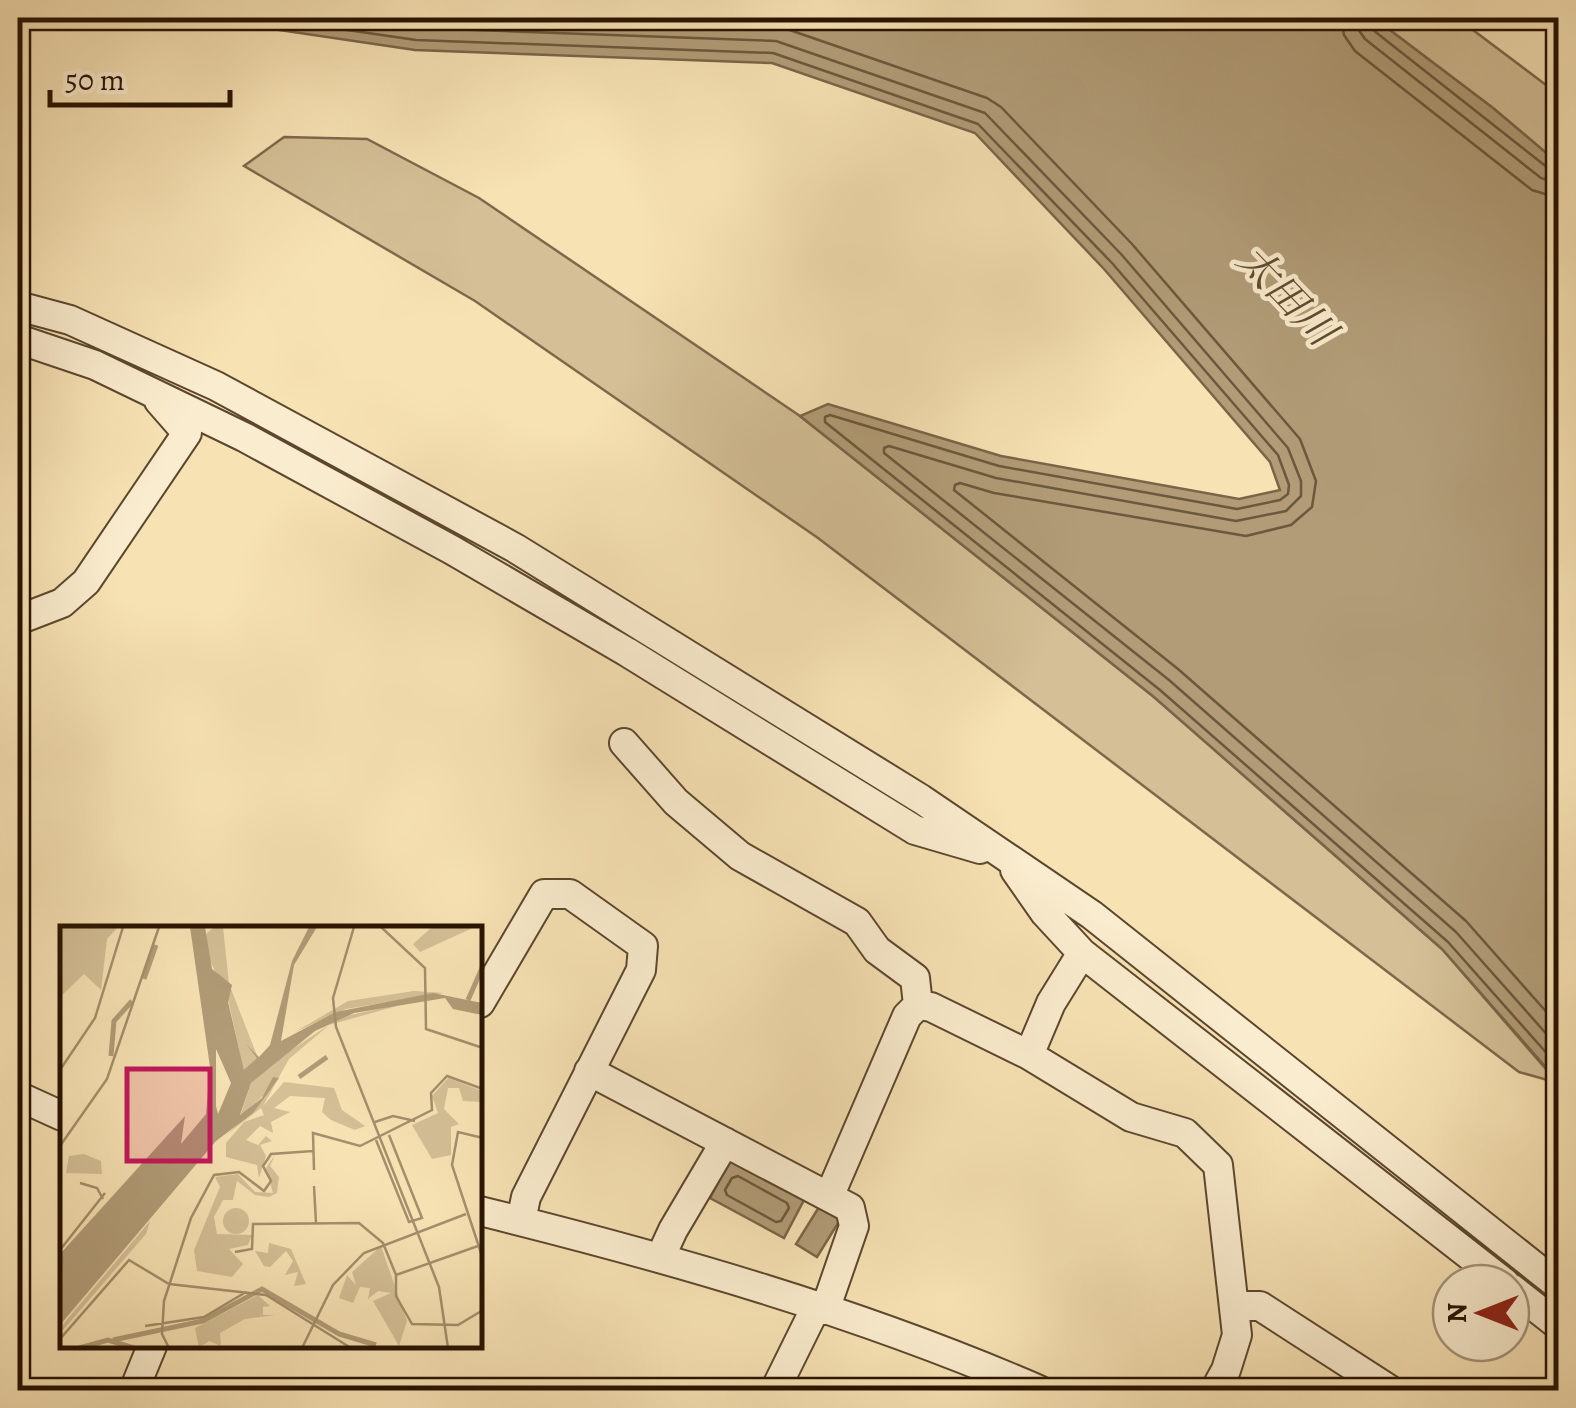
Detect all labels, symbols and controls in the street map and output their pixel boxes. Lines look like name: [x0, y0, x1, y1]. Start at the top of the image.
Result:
scale bar: [50, 45, 230, 107]
text: 50 m: [65, 60, 125, 100]
water label: 太田川: [1225, 233, 1351, 360]
inset map: [60, 926, 482, 1348]
north arrow: [1431, 1263, 1531, 1363]
text: N: [1438, 1303, 1476, 1323]

